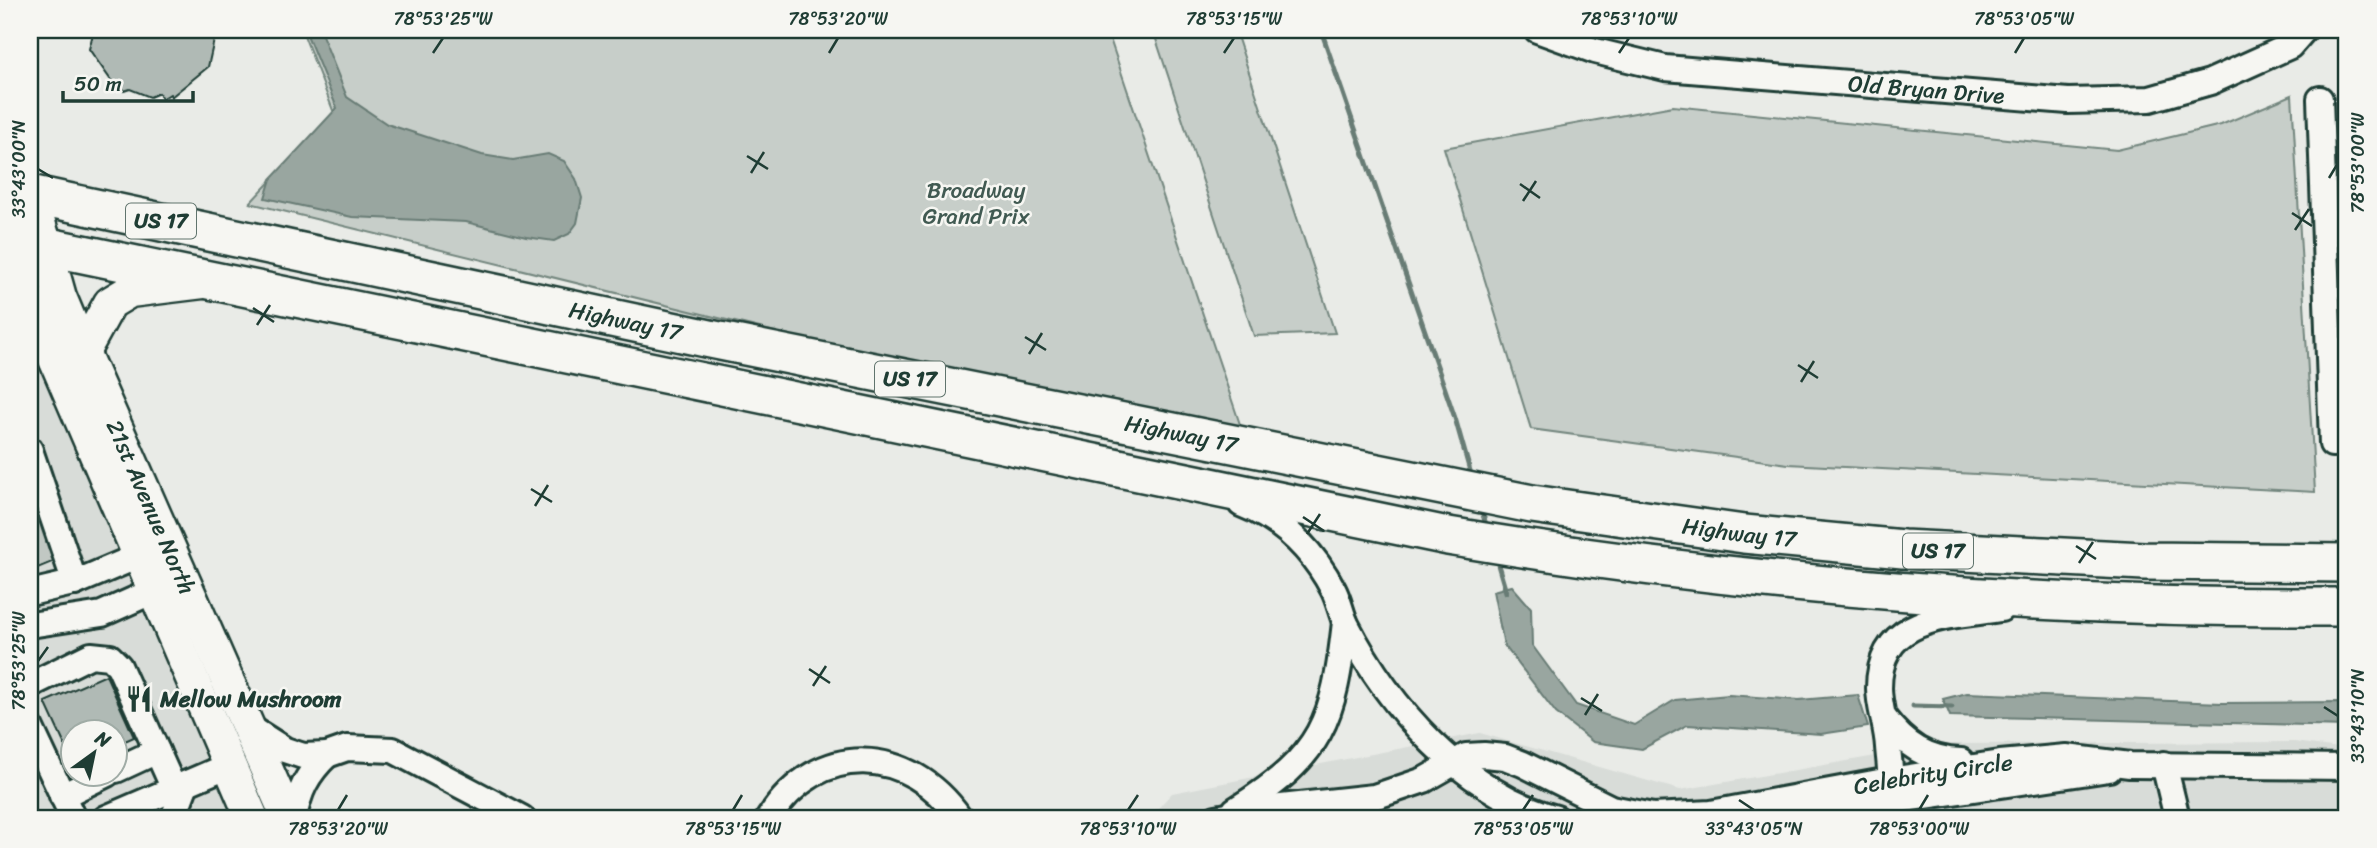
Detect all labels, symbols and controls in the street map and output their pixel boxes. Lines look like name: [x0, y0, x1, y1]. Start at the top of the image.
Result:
text: 78°53'25"W: [393, 3, 494, 35]
text: 78°53'20"W: [788, 3, 889, 35]
text: 78°53'15"W: [1186, 3, 1283, 35]
text: 78°53'10"W: [1581, 3, 1679, 35]
text: 78°53'05"W: [1974, 3, 2075, 35]
scale bar: [63, 60, 192, 104]
street label: Old Bryan Drive: [1847, 63, 2006, 116]
text: 50 m: [74, 65, 122, 103]
text: 78°53'00"W: [2342, 112, 2374, 213]
text: 33°43'00"N: [3, 119, 35, 218]
park label: Broadway Grand Prix: [923, 170, 1030, 237]
road number: US 17: [126, 204, 196, 238]
street label: Highway 17: [565, 289, 688, 353]
road number: US 17: [875, 362, 945, 396]
street label: Highway 17: [1121, 402, 1243, 465]
street label: 21st Avenue North: [95, 413, 208, 601]
street label: Highway 17: [1680, 505, 1800, 560]
road number: US 17: [1903, 534, 1973, 568]
text: 78°53'25"W: [3, 610, 35, 711]
text: 33°43'10"N: [2342, 668, 2374, 763]
place label: Mellow Mushroom: [159, 679, 342, 720]
restaurant icon: Mellow Mushroom: [124, 684, 154, 714]
north arrow: [60, 718, 130, 788]
text: N: [88, 721, 118, 757]
street label: Celebrity Circle: [1850, 741, 2015, 807]
text: 78°53'20"W: [288, 813, 389, 845]
text: 78°53'15"W: [685, 813, 782, 845]
text: 78°53'10"W: [1080, 813, 1178, 845]
text: 78°53'05"W: [1473, 813, 1574, 845]
text: 33°43'05"N: [1705, 813, 1803, 845]
text: 78°53'00"W: [1869, 813, 1970, 845]

